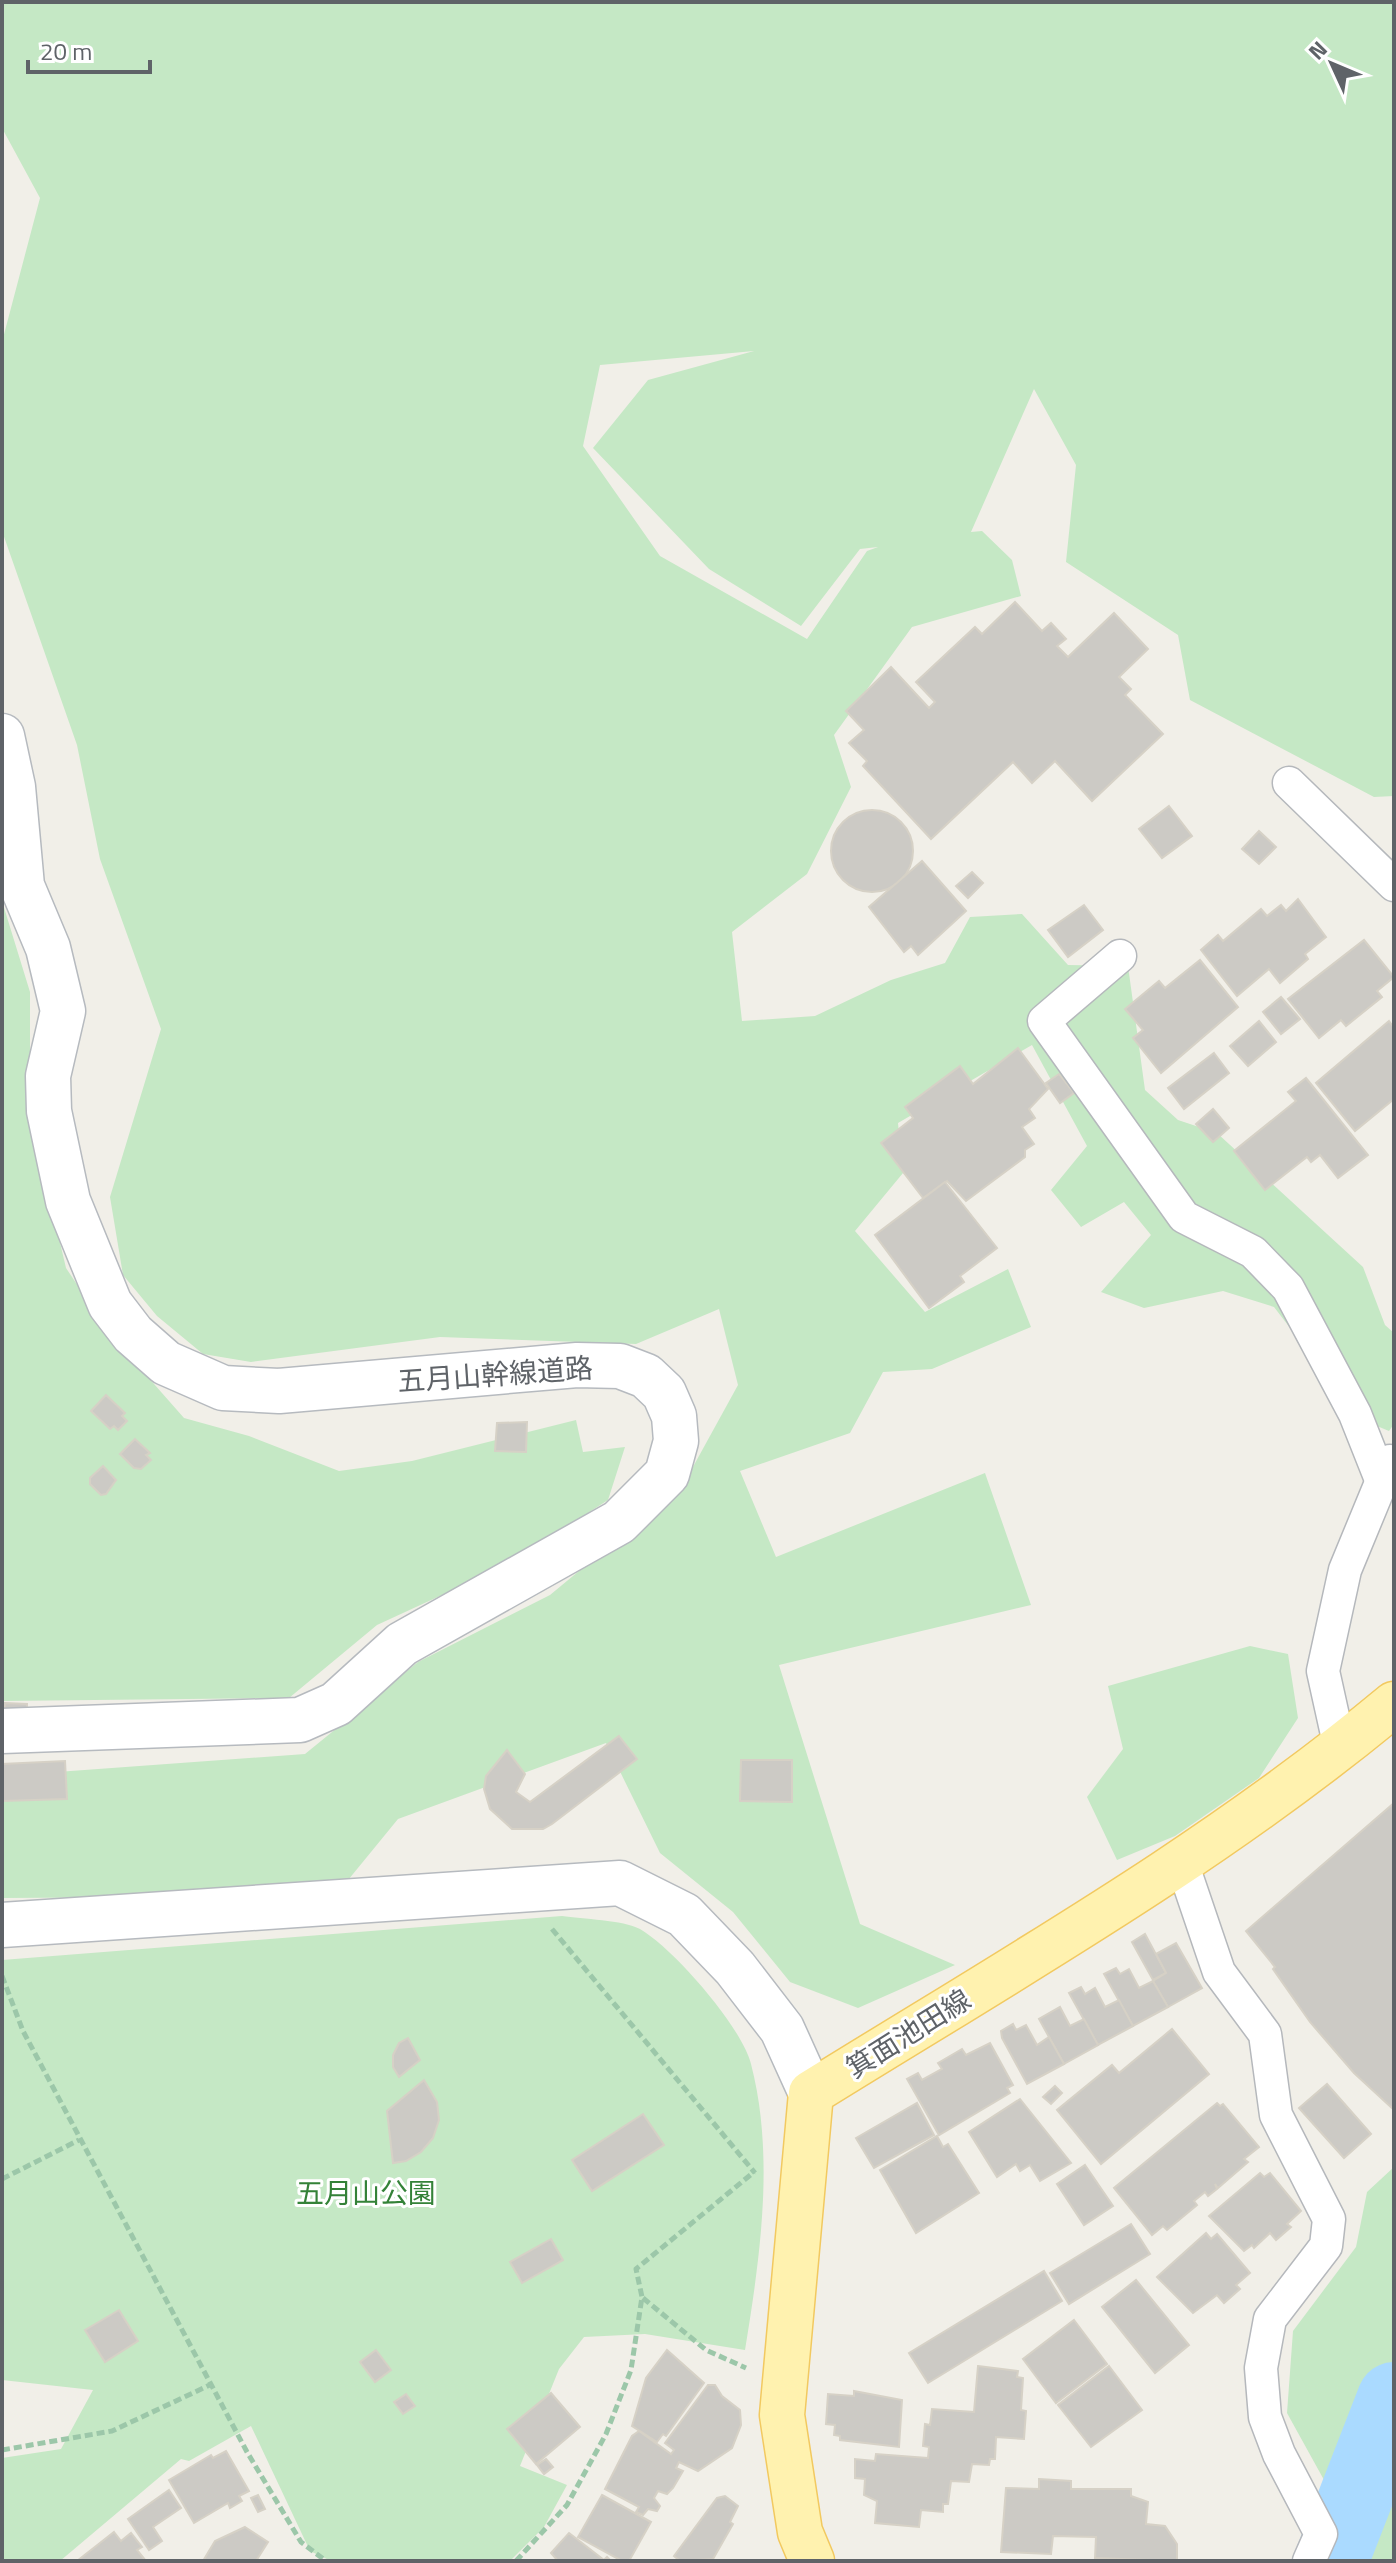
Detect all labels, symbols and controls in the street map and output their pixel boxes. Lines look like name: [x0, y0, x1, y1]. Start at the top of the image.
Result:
scale bar: [28, 24, 150, 74]
north arrow: [1292, 24, 1372, 104]
text: 20 m: [40, 33, 92, 69]
text: N: [1300, 33, 1335, 67]
street label: 五月山幹線道路: [396, 1346, 594, 1402]
street label: 箕面池田線: [837, 1978, 979, 2088]
park label: 五月山公園: [296, 2171, 436, 2214]

